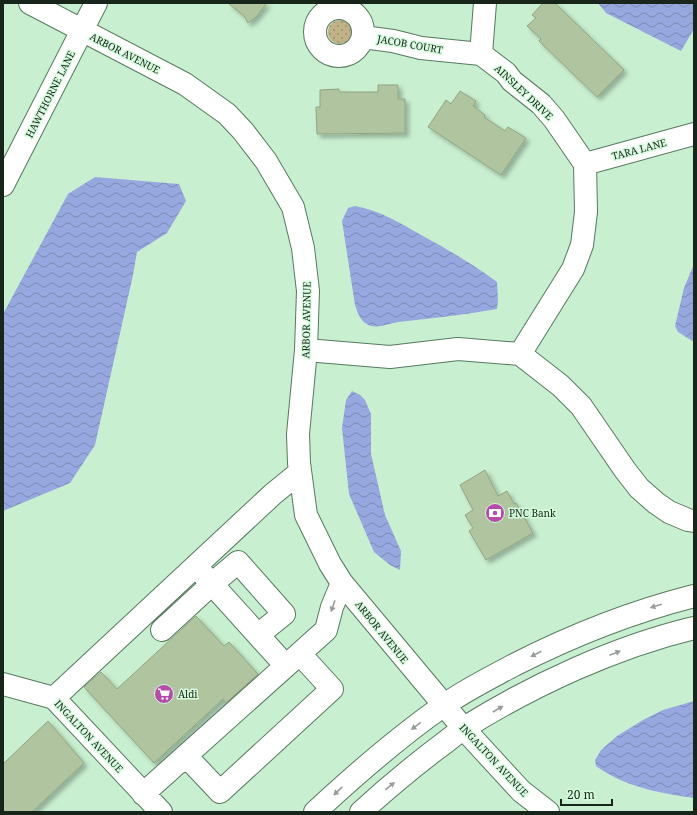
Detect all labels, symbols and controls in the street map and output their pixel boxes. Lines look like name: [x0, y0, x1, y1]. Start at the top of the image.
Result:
street label: ARBOR AVENUE: [88, 29, 162, 77]
street label: JACOB COURT: [375, 31, 444, 57]
street label: HAWTHORNE LANE: [22, 48, 78, 140]
street label: AINSLEY DRIVE: [492, 61, 556, 123]
street label: TARA LANE: [610, 135, 668, 163]
street label: ARBOR AVENUE: [298, 281, 314, 359]
bank icon: PNC Bank: [484, 502, 506, 524]
place label: PNC Bank: [509, 506, 556, 520]
street label: ARBOR AVENUE: [352, 598, 412, 666]
one-way arrow: [330, 601, 336, 613]
one-way arrow: [650, 603, 662, 609]
one-way arrow: [609, 650, 621, 656]
one-way arrow: [530, 651, 541, 657]
supermarket icon: Aldi: [153, 683, 175, 705]
place label: Aldi: [178, 687, 198, 701]
street label: INGALTON AVENUE: [52, 697, 126, 775]
one-way arrow: [492, 706, 503, 713]
street label: INGALTON AVENUE: [457, 721, 531, 799]
one-way arrow: [411, 722, 421, 730]
scale bar: [561, 781, 612, 807]
one-way arrow: [385, 782, 395, 790]
one-way arrow: [333, 786, 343, 795]
text: 20 m: [567, 786, 595, 803]

